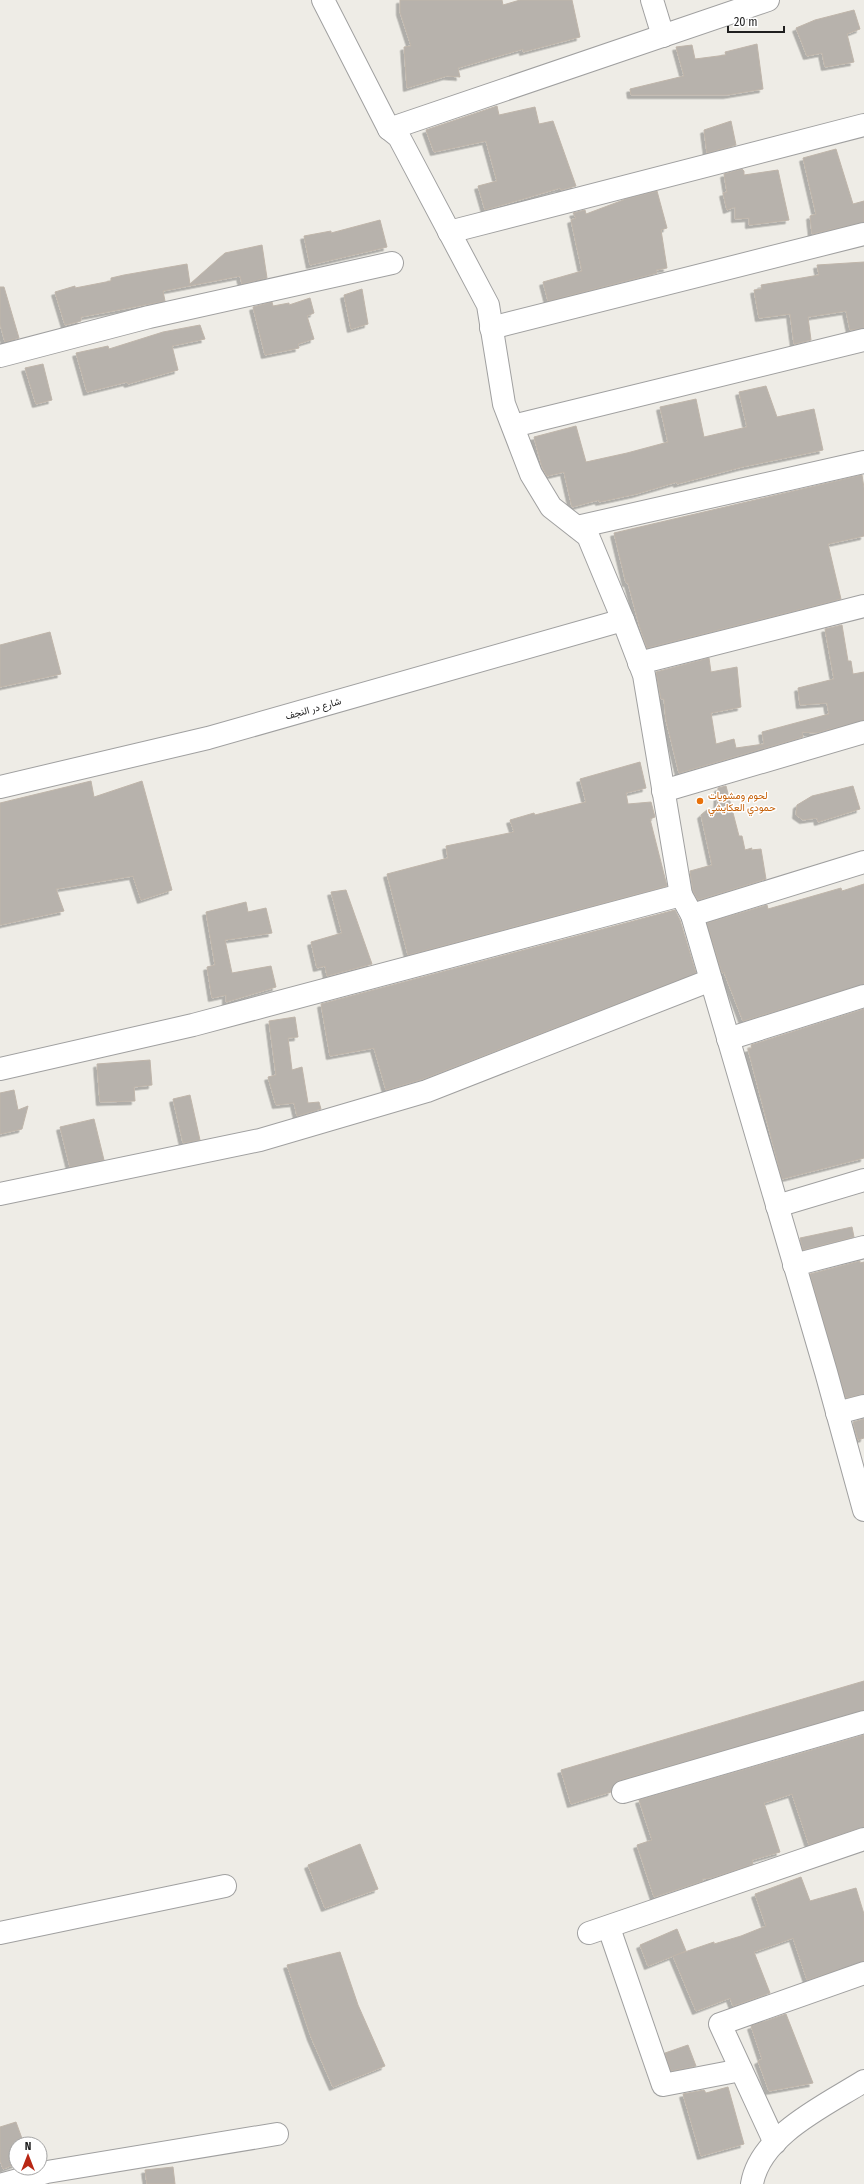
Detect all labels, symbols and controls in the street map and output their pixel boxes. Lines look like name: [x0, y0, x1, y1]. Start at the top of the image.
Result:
scale bar: [728, 8, 784, 34]
text: 20 m: [734, 15, 758, 29]
street label: شارع در النجف: [284, 695, 343, 723]
place label: لحوم ومشويات حمودي العكايشي: [708, 790, 776, 816]
marker: لحوم ومشويات حمودي العكايشي: [695, 796, 705, 806]
north arrow: [8, 2136, 48, 2176]
text: N: [25, 2140, 31, 2153]

